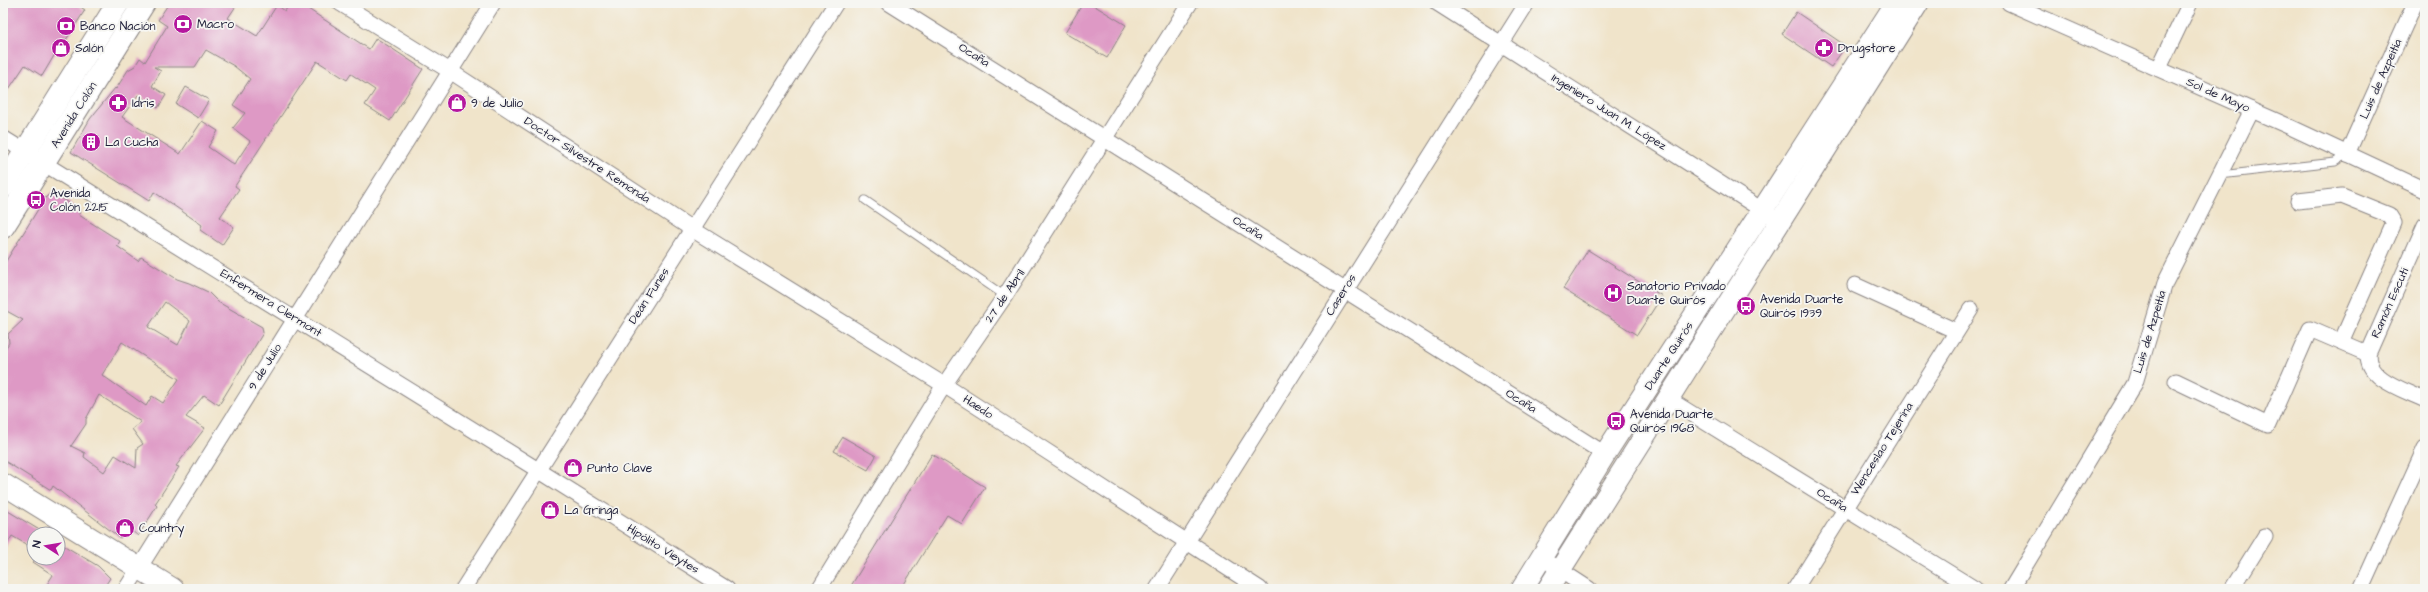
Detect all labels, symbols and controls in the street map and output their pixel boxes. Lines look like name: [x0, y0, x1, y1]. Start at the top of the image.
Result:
bank icon: Macro: [172, 13, 194, 35]
bank icon: Banco Nación: [55, 15, 77, 37]
place label: Macro: [197, 16, 234, 33]
place label: Banco Nación: [80, 18, 156, 35]
street label: Luis de Azpeitía: [2356, 36, 2406, 122]
shop icon: Salón: [50, 37, 72, 59]
pharmacy icon: Drugstore: [1813, 37, 1835, 59]
street label: Ocaña: [955, 39, 993, 71]
place label: Salón: [75, 40, 103, 57]
place label: Drugstore: [1838, 40, 1896, 58]
street label: Ingeniero Juan M. López: [1548, 70, 1670, 155]
street label: Sol de Mayo: [2183, 73, 2253, 118]
street label: Avenida Colón: [47, 79, 101, 151]
pharmacy icon: Idris: [107, 92, 129, 114]
shop icon: 9 de Julio: [446, 92, 468, 114]
place label: Idris: [132, 95, 154, 112]
place label: 9 de Julio: [471, 95, 523, 112]
street label: Doctor Silvestre Remonda: [521, 113, 653, 207]
building icon: La Cucha: [80, 131, 102, 153]
place label: La Cucha: [105, 134, 158, 151]
place label: Avenida Colón 2215: [50, 185, 109, 216]
bus stop icon: Avenida Colón 2215: [25, 189, 47, 211]
street label: Ocaña: [1229, 212, 1267, 244]
street label: Deán Funes: [624, 264, 674, 328]
street label: Enfermera Clermont: [217, 265, 325, 341]
street label: Ramón Escuti: [2367, 265, 2413, 341]
street label: 27 de Abril: [981, 266, 1029, 326]
street label: Caseros: [1321, 271, 1361, 319]
place label: Sanatorio Privado Duarte Quirós: [1627, 278, 1726, 309]
hospital icon: Sanatorio Privado Duarte Quirós: [1602, 282, 1624, 304]
street label: Luis de Azpeitía: [2129, 288, 2171, 376]
place label: Avenida Duarte Quirós 1939: [1760, 291, 1844, 322]
bus stop icon: Avenida Duarte Quirós 1939: [1735, 295, 1757, 317]
street label: Duarte Quirós: [1640, 318, 1698, 394]
street label: 9 de Julio: [244, 340, 286, 394]
street label: Ocaña: [1502, 385, 1540, 417]
street label: Haedo: [960, 391, 997, 423]
street label: Wenceslao Tejerina: [1847, 399, 1917, 499]
place label: Avenida Duarte Quirós 1968: [1630, 406, 1714, 437]
bus stop icon: Avenida Duarte Quirós 1968: [1605, 410, 1627, 432]
shop icon: Punto Clave: [562, 457, 584, 479]
place label: Punto Clave: [587, 460, 653, 477]
street label: Ocaña: [1813, 484, 1851, 516]
shop icon: La Gringa: [539, 499, 561, 521]
place label: La Gringa: [564, 502, 618, 520]
shop icon: Country: [114, 517, 136, 539]
place label: Country: [139, 520, 185, 538]
street label: Hipólito Vieytes: [623, 520, 702, 579]
north arrow: [26, 526, 66, 566]
text: N: [29, 539, 45, 549]

